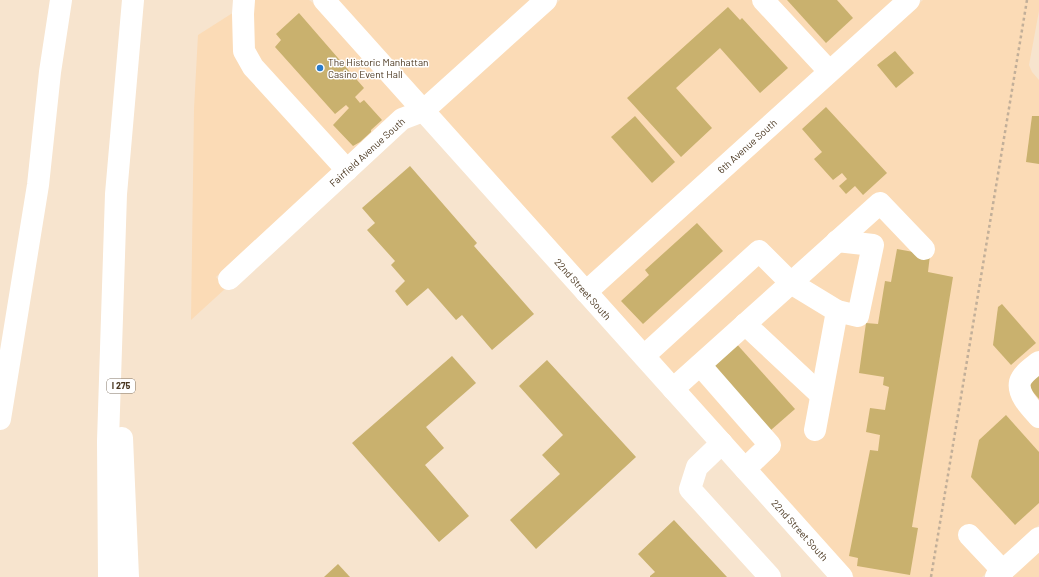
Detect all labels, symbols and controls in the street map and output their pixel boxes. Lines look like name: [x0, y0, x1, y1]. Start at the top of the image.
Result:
place label: The Historic Manhattan Casino Event Hall: [328, 56, 428, 80]
marker: The Historic Manhattan Casino Event Hall: [315, 63, 325, 73]
street label: Fairfield Avenue South: [327, 115, 407, 189]
street label: 6th Avenue South: [715, 116, 779, 176]
street label: 22nd Street South: [552, 256, 614, 322]
road number: I 275: [107, 379, 135, 393]
street label: 22nd Street South: [769, 497, 831, 563]

